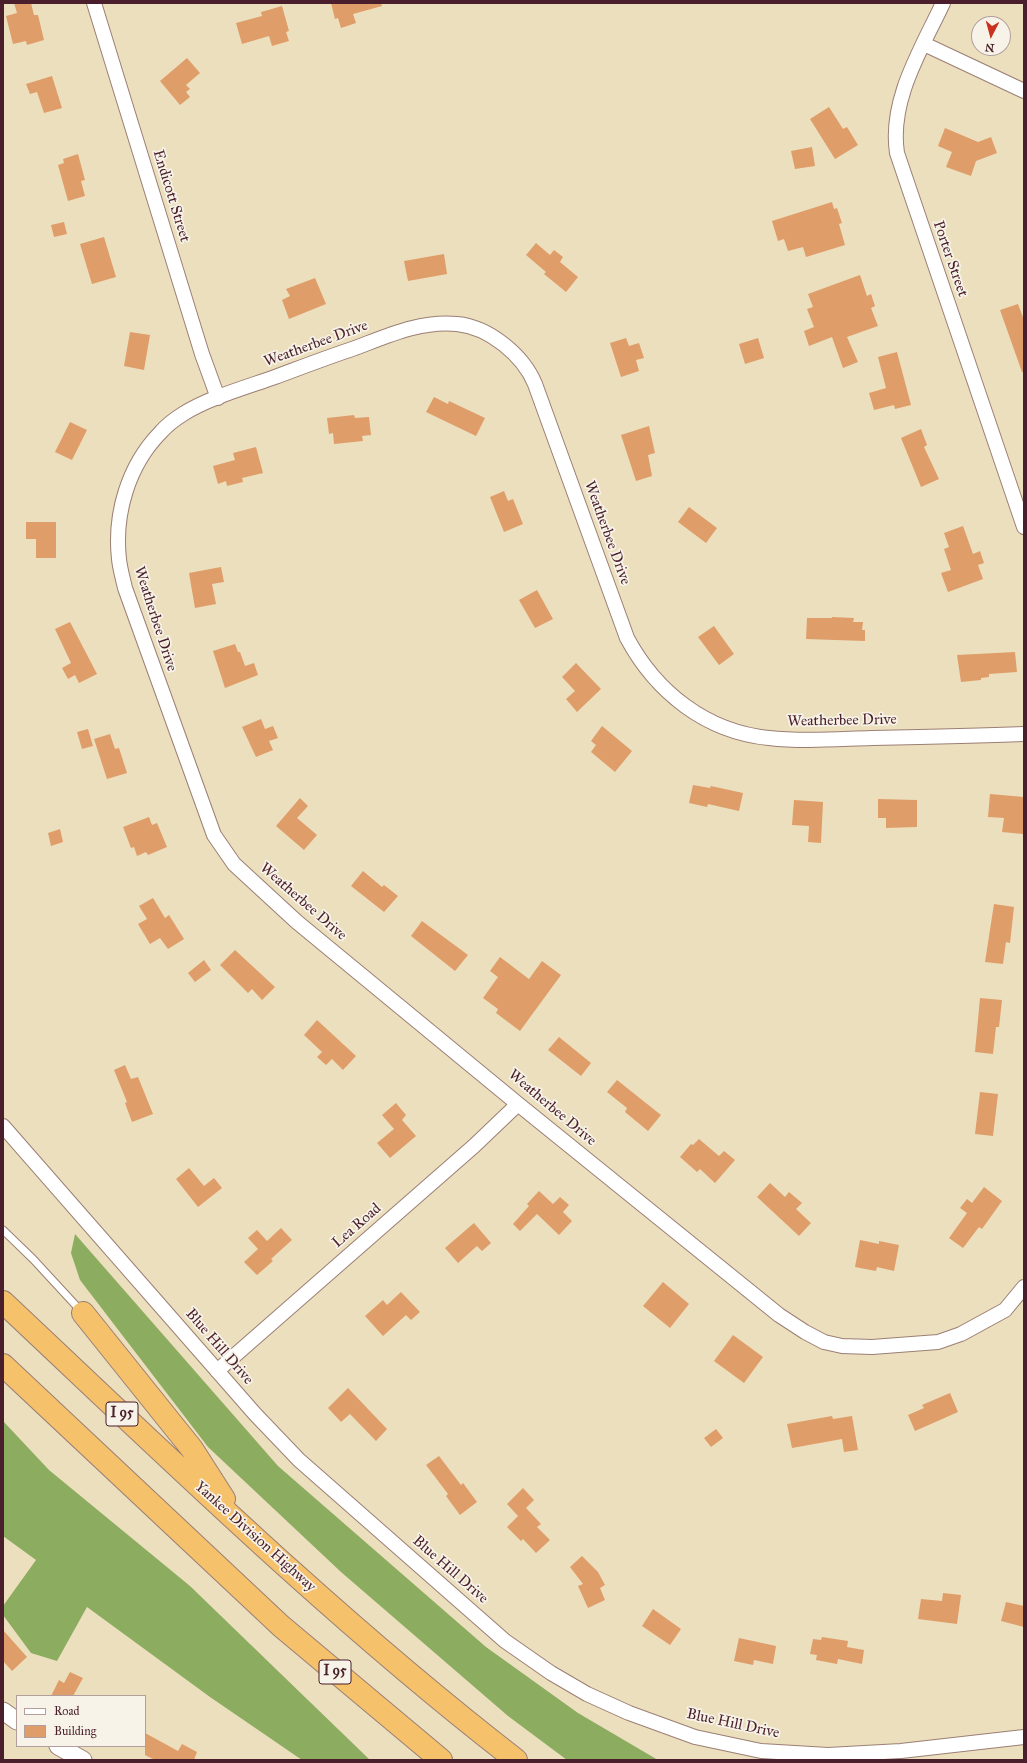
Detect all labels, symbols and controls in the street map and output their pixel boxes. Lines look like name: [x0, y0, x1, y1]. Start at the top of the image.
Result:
north arrow: [971, 16, 1011, 56]
text: N: [984, 40, 995, 54]
street label: Endicott Street: [148, 148, 194, 244]
street label: Porter Street: [929, 219, 971, 299]
street label: Weatherbee Drive: [262, 317, 370, 371]
street label: Weatherbee Drive: [580, 479, 634, 587]
street label: Weatherbee Drive: [130, 564, 180, 674]
street label: Weatherbee Drive: [787, 711, 897, 731]
street label: Weatherbee Drive: [256, 859, 350, 945]
street label: Weatherbee Drive: [504, 1066, 600, 1150]
street label: Lea Road: [329, 1200, 385, 1252]
street label: Blue Hill Drive: [181, 1305, 257, 1389]
road number: I 95: [106, 1402, 138, 1426]
street label: Yankee Division Highway: [191, 1478, 319, 1596]
street label: Blue Hill Drive: [408, 1532, 492, 1608]
road number: I 95: [319, 1660, 351, 1684]
legend: [16, 1695, 146, 1747]
text: Road: [54, 1704, 80, 1718]
street label: Blue Hill Drive: [685, 1705, 781, 1743]
text: Building: [54, 1724, 96, 1738]

